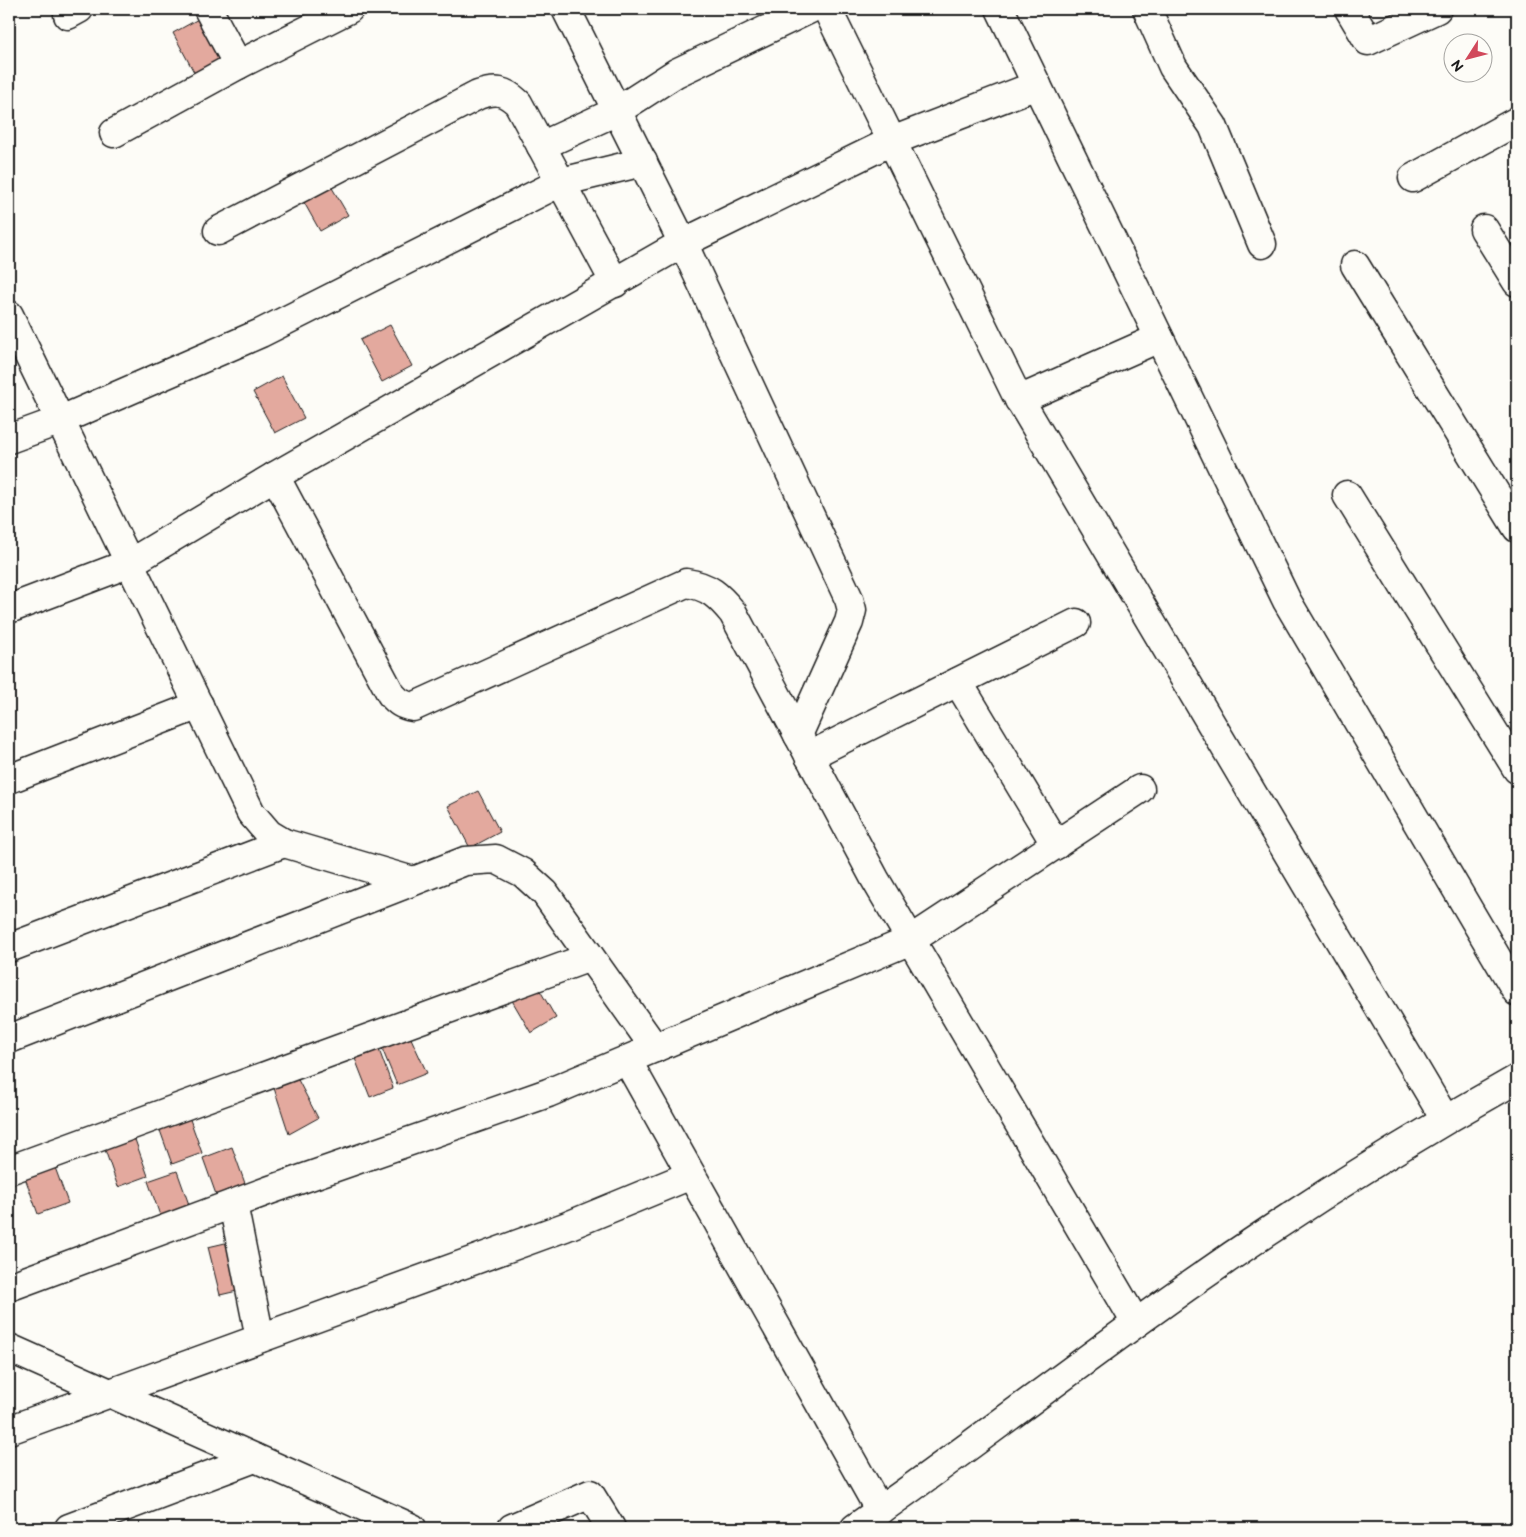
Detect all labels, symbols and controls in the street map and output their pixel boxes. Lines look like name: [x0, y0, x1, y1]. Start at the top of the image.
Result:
north arrow: [1444, 32, 1494, 82]
text: N: [1448, 56, 1468, 75]

